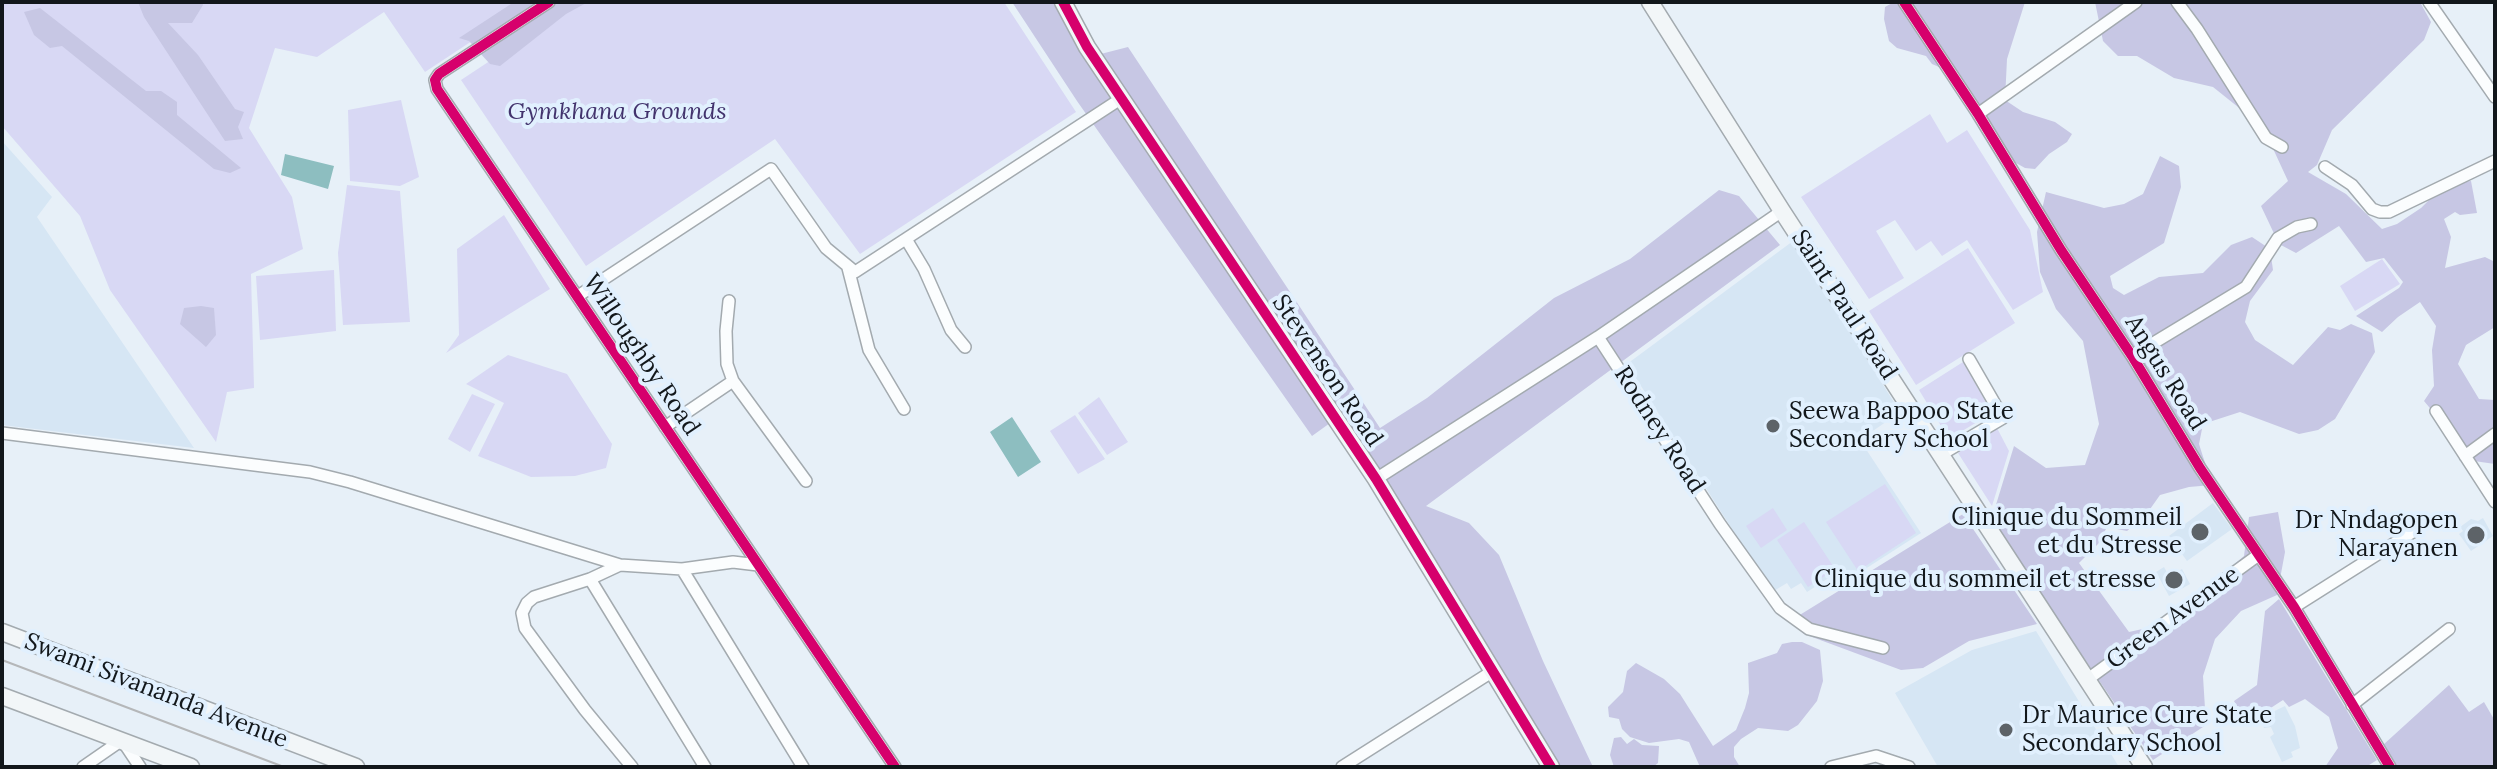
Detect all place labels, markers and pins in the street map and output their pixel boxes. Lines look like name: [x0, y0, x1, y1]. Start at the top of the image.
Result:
place label: Seewa Bappoo State Secondary School: [1789, 398, 2014, 454]
marker: Seewa Bappoo State Secondary School: [1764, 417, 1782, 435]
place label: Clinique du Sommeil et du Stresse: [1951, 504, 2182, 560]
place label: Dr Nndagopen Narayanen: [2295, 507, 2458, 563]
marker: Clinique du Sommeil et du Stresse: [2189, 521, 2211, 543]
marker: Dr Nndagopen Narayanen: [2465, 524, 2487, 546]
place label: Clinique du sommeil et stresse: [1814, 566, 2156, 594]
marker: Clinique du sommeil et stresse: [2163, 569, 2185, 591]
place label: Dr Maurice Cure State Secondary School: [2022, 702, 2272, 758]
marker: Dr Maurice Cure State Secondary School: [1997, 721, 2015, 739]

